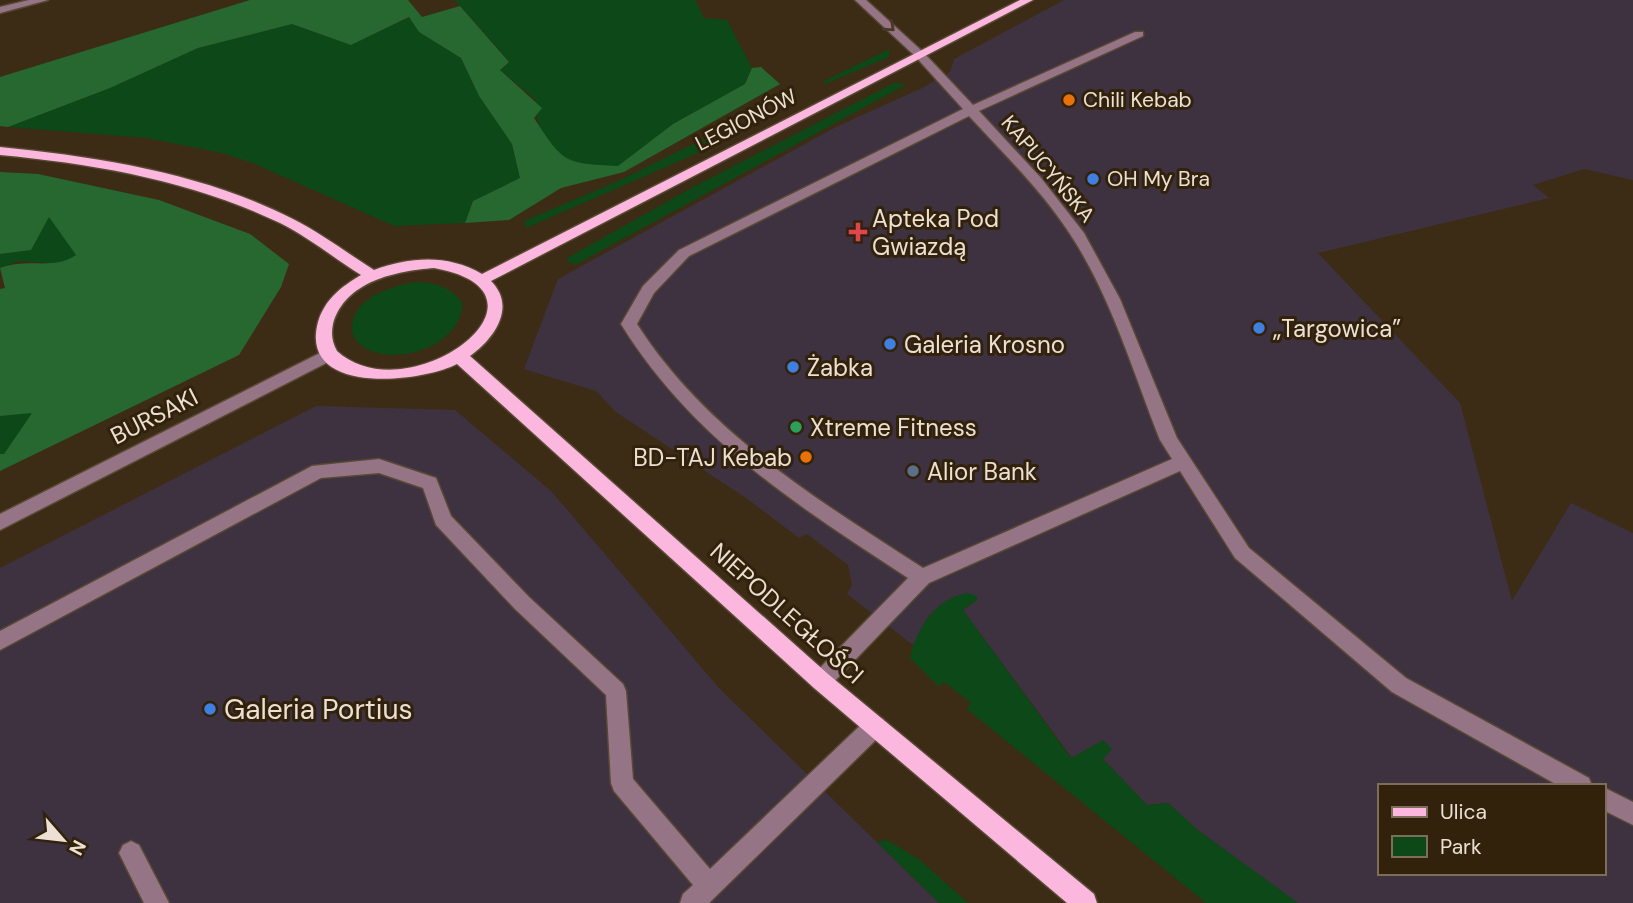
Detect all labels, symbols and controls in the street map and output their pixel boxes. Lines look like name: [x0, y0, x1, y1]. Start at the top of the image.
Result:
one-way arrow: [882, 19, 895, 31]
street label: LEGIONÓW: [690, 82, 802, 158]
place label: Chili Kebab: [1083, 86, 1192, 114]
marker: Chili Kebab: [1061, 92, 1077, 108]
street label: KAPUCYŃSKA: [995, 110, 1101, 228]
place label: OH My Bra: [1107, 165, 1210, 193]
marker: OH My Bra: [1085, 171, 1101, 187]
place label: Apteka Pod Gwiazdą: [872, 203, 999, 262]
marker: Apteka Pod Gwiazdą: [850, 224, 866, 240]
place label: „Targowica”: [1273, 313, 1401, 344]
marker: „Targowica”: [1251, 320, 1267, 336]
place label: Galeria Krosno: [904, 329, 1065, 360]
marker: Galeria Krosno: [882, 336, 898, 352]
place label: Żabka: [807, 352, 873, 383]
marker: Żabka: [785, 359, 801, 375]
street label: BURSAKI: [105, 381, 203, 451]
place label: Xtreme Fitness: [810, 412, 977, 443]
marker: Xtreme Fitness: [788, 419, 804, 435]
place label: BD-TAJ Kebab: [633, 442, 792, 473]
marker: BD-TAJ Kebab: [798, 449, 814, 465]
place label: Alior Bank: [927, 456, 1037, 487]
marker: Alior Bank: [905, 463, 921, 479]
street label: NIEPODLEGŁOŚCI: [704, 536, 870, 690]
place label: Galeria Portius: [224, 691, 413, 728]
marker: Galeria Portius: [202, 701, 218, 717]
legend: [1378, 784, 1605, 875]
text: Ulica: [1440, 798, 1487, 826]
north arrow: [28, 805, 98, 875]
text: Park: [1440, 833, 1482, 861]
text: N: [63, 836, 92, 860]

